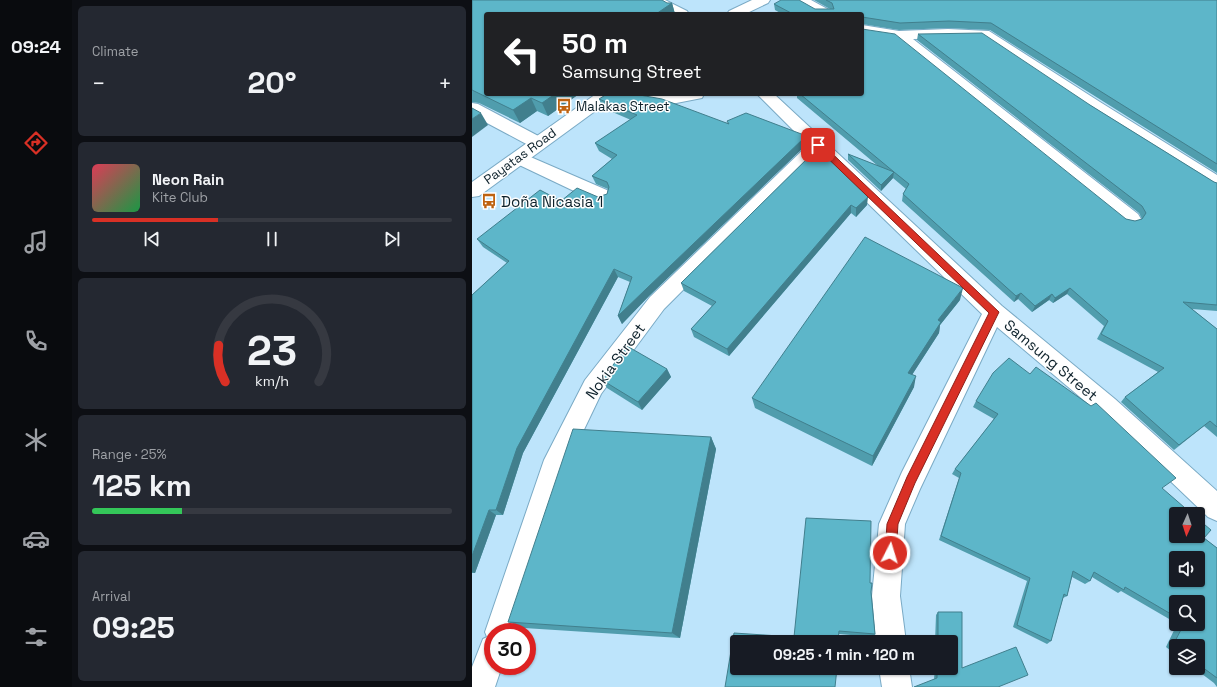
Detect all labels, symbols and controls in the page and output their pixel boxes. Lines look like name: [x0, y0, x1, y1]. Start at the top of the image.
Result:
text: 50 m: [562, 25, 628, 61]
icon: left: [496, 28, 548, 80]
text: 09:24: [11, 35, 61, 58]
text: Climate: [92, 43, 138, 60]
text: Samsung Street: [562, 60, 702, 83]
text: 20°: [247, 63, 297, 102]
text: −: [92, 69, 106, 97]
text: +: [438, 69, 452, 97]
bus stop icon: Malakas Street: [555, 97, 573, 115]
place label: Malakas Street: [576, 98, 670, 115]
street label: Payatas Road: [480, 124, 560, 188]
pin: [801, 128, 835, 162]
icon: directions: [22, 129, 50, 157]
icon: arrive: [807, 134, 829, 156]
text: Neon Rain: [152, 170, 224, 189]
text: Kite Club: [152, 189, 208, 206]
bus stop icon: Doña Nicasia 1: [480, 192, 498, 210]
place label: Doña Nicasia 1: [501, 192, 603, 211]
icon: music: [22, 228, 50, 256]
icon: previous: [141, 228, 163, 250]
icon: pause: [261, 228, 283, 250]
icon: next: [381, 228, 403, 250]
street label: Samsung Street: [1000, 315, 1102, 405]
street label: Nokia Street: [581, 319, 649, 403]
text: 23: [247, 323, 297, 376]
icon: phone: [22, 327, 50, 355]
text: km/h: [255, 371, 289, 389]
icon: climate: [22, 426, 50, 454]
text: Range · 25%: [92, 446, 166, 463]
text: 125 km: [92, 466, 192, 505]
north arrow: [1169, 507, 1205, 543]
map controls: [1169, 507, 1205, 675]
icon: car: [22, 525, 50, 553]
position arrow: [869, 532, 911, 574]
button: sound: [1169, 551, 1205, 587]
text: Arrival: [92, 588, 131, 605]
button: search: [1169, 595, 1205, 631]
text: 09:25: [92, 608, 175, 647]
icon: filters: [22, 623, 50, 651]
speed limit sign: 30: [484, 623, 536, 675]
button: layers: [1169, 639, 1205, 675]
text: 09:25 · 1 min · 120 m: [773, 645, 915, 664]

